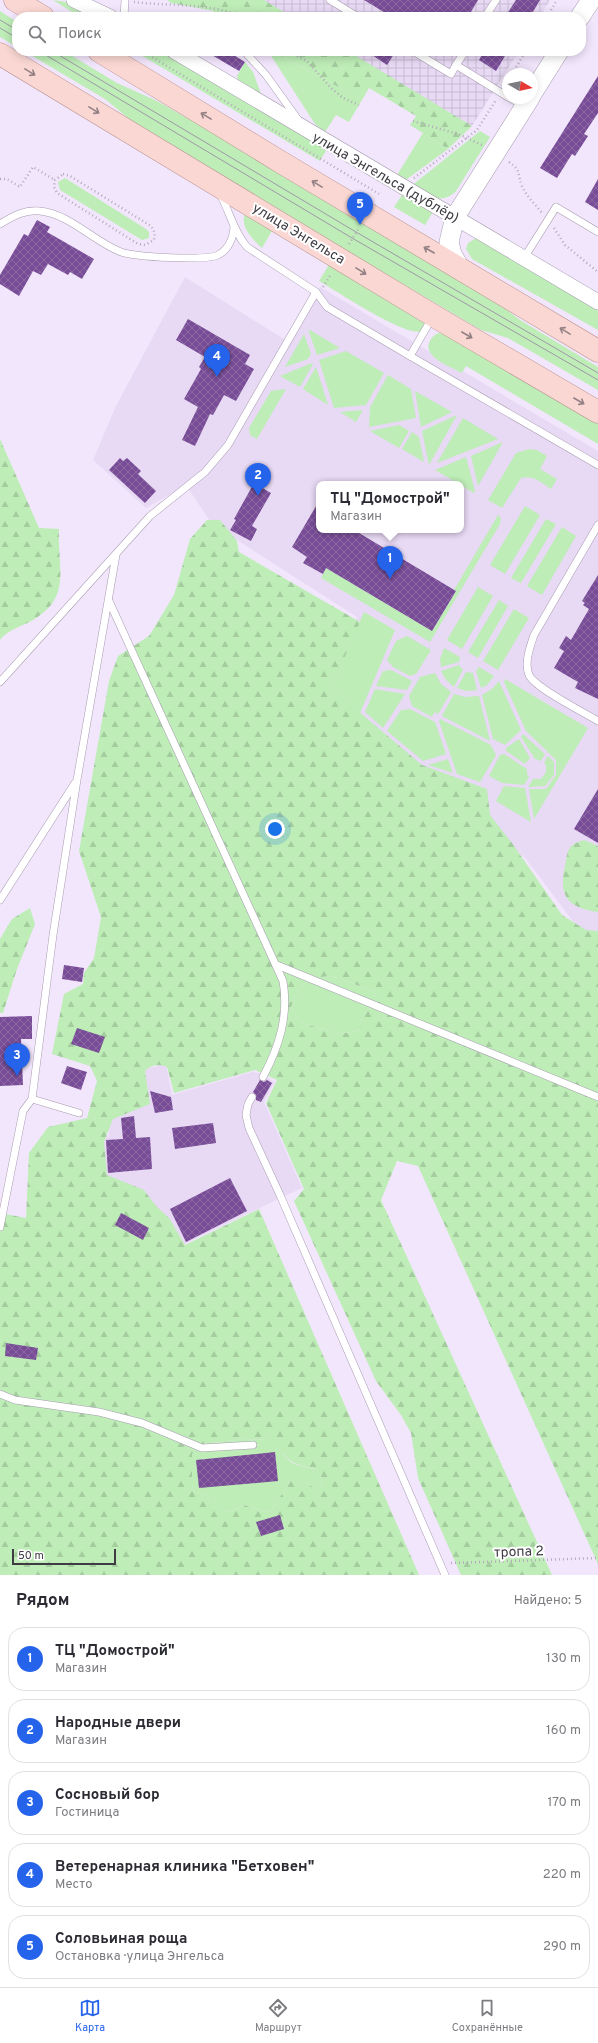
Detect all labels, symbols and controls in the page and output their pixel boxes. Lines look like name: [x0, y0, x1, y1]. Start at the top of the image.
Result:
search box: [12, 12, 586, 56]
icon: search: [26, 23, 48, 45]
text: Поиск: [58, 25, 102, 44]
north arrow: [502, 68, 538, 104]
one-way arrow: [24, 69, 36, 77]
one-way arrow: [88, 107, 100, 115]
one-way arrow: [200, 112, 212, 120]
street label: улица Энгельса (дублёр): [309, 129, 462, 227]
one-way arrow: [311, 179, 323, 187]
pin: 5: [347, 192, 373, 225]
street label: улица Энгельса: [249, 200, 348, 269]
one-way arrow: [423, 245, 435, 253]
one-way arrow: [355, 268, 367, 276]
one-way arrow: [559, 326, 571, 334]
one-way arrow: [461, 332, 473, 340]
pin: 4: [204, 344, 230, 377]
one-way arrow: [573, 398, 585, 406]
pin: 2: [245, 463, 271, 496]
popup: [316, 481, 464, 533]
text: ТЦ "Домострой": [330, 490, 450, 509]
text: Магазин: [330, 509, 382, 525]
pin: 1: [377, 546, 403, 579]
your location: [265, 819, 285, 839]
pin: 3: [4, 1043, 30, 1076]
street label: тропа 2: [494, 1543, 544, 1562]
scale bar: [12, 1547, 116, 1566]
text: 50 m: [18, 1549, 44, 1563]
text: Рядом: [16, 1590, 69, 1612]
text: Найдено: 5: [514, 1593, 582, 1609]
text: ТЦ "Домострой": [55, 1642, 175, 1661]
text: 1: [27, 1651, 33, 1667]
text: 130 m: [546, 1651, 581, 1667]
text: Магазин: [55, 1661, 107, 1677]
text: Народные двери: [55, 1714, 181, 1733]
text: 2: [26, 1723, 34, 1739]
text: 160 m: [546, 1723, 581, 1739]
text: Магазин: [55, 1733, 107, 1749]
text: Сосновый бор: [55, 1786, 160, 1805]
text: 3: [26, 1795, 34, 1811]
text: 170 m: [547, 1795, 581, 1811]
text: Гостиница: [55, 1805, 119, 1821]
text: Ветеренарная клиника "Бетховен": [55, 1858, 314, 1877]
text: 4: [26, 1867, 34, 1883]
text: 220 m: [543, 1867, 581, 1883]
text: Место: [55, 1877, 92, 1893]
text: Соловьиная роща: [55, 1930, 187, 1949]
text: 5: [26, 1939, 34, 1955]
text: 290 m: [543, 1939, 581, 1955]
text: Остановка · улица Энгельса: [55, 1949, 224, 1965]
tab: Карта: [75, 1997, 105, 2035]
tab: Маршрут: [255, 1997, 302, 2035]
tab: Сохранённые: [452, 1997, 523, 2035]

